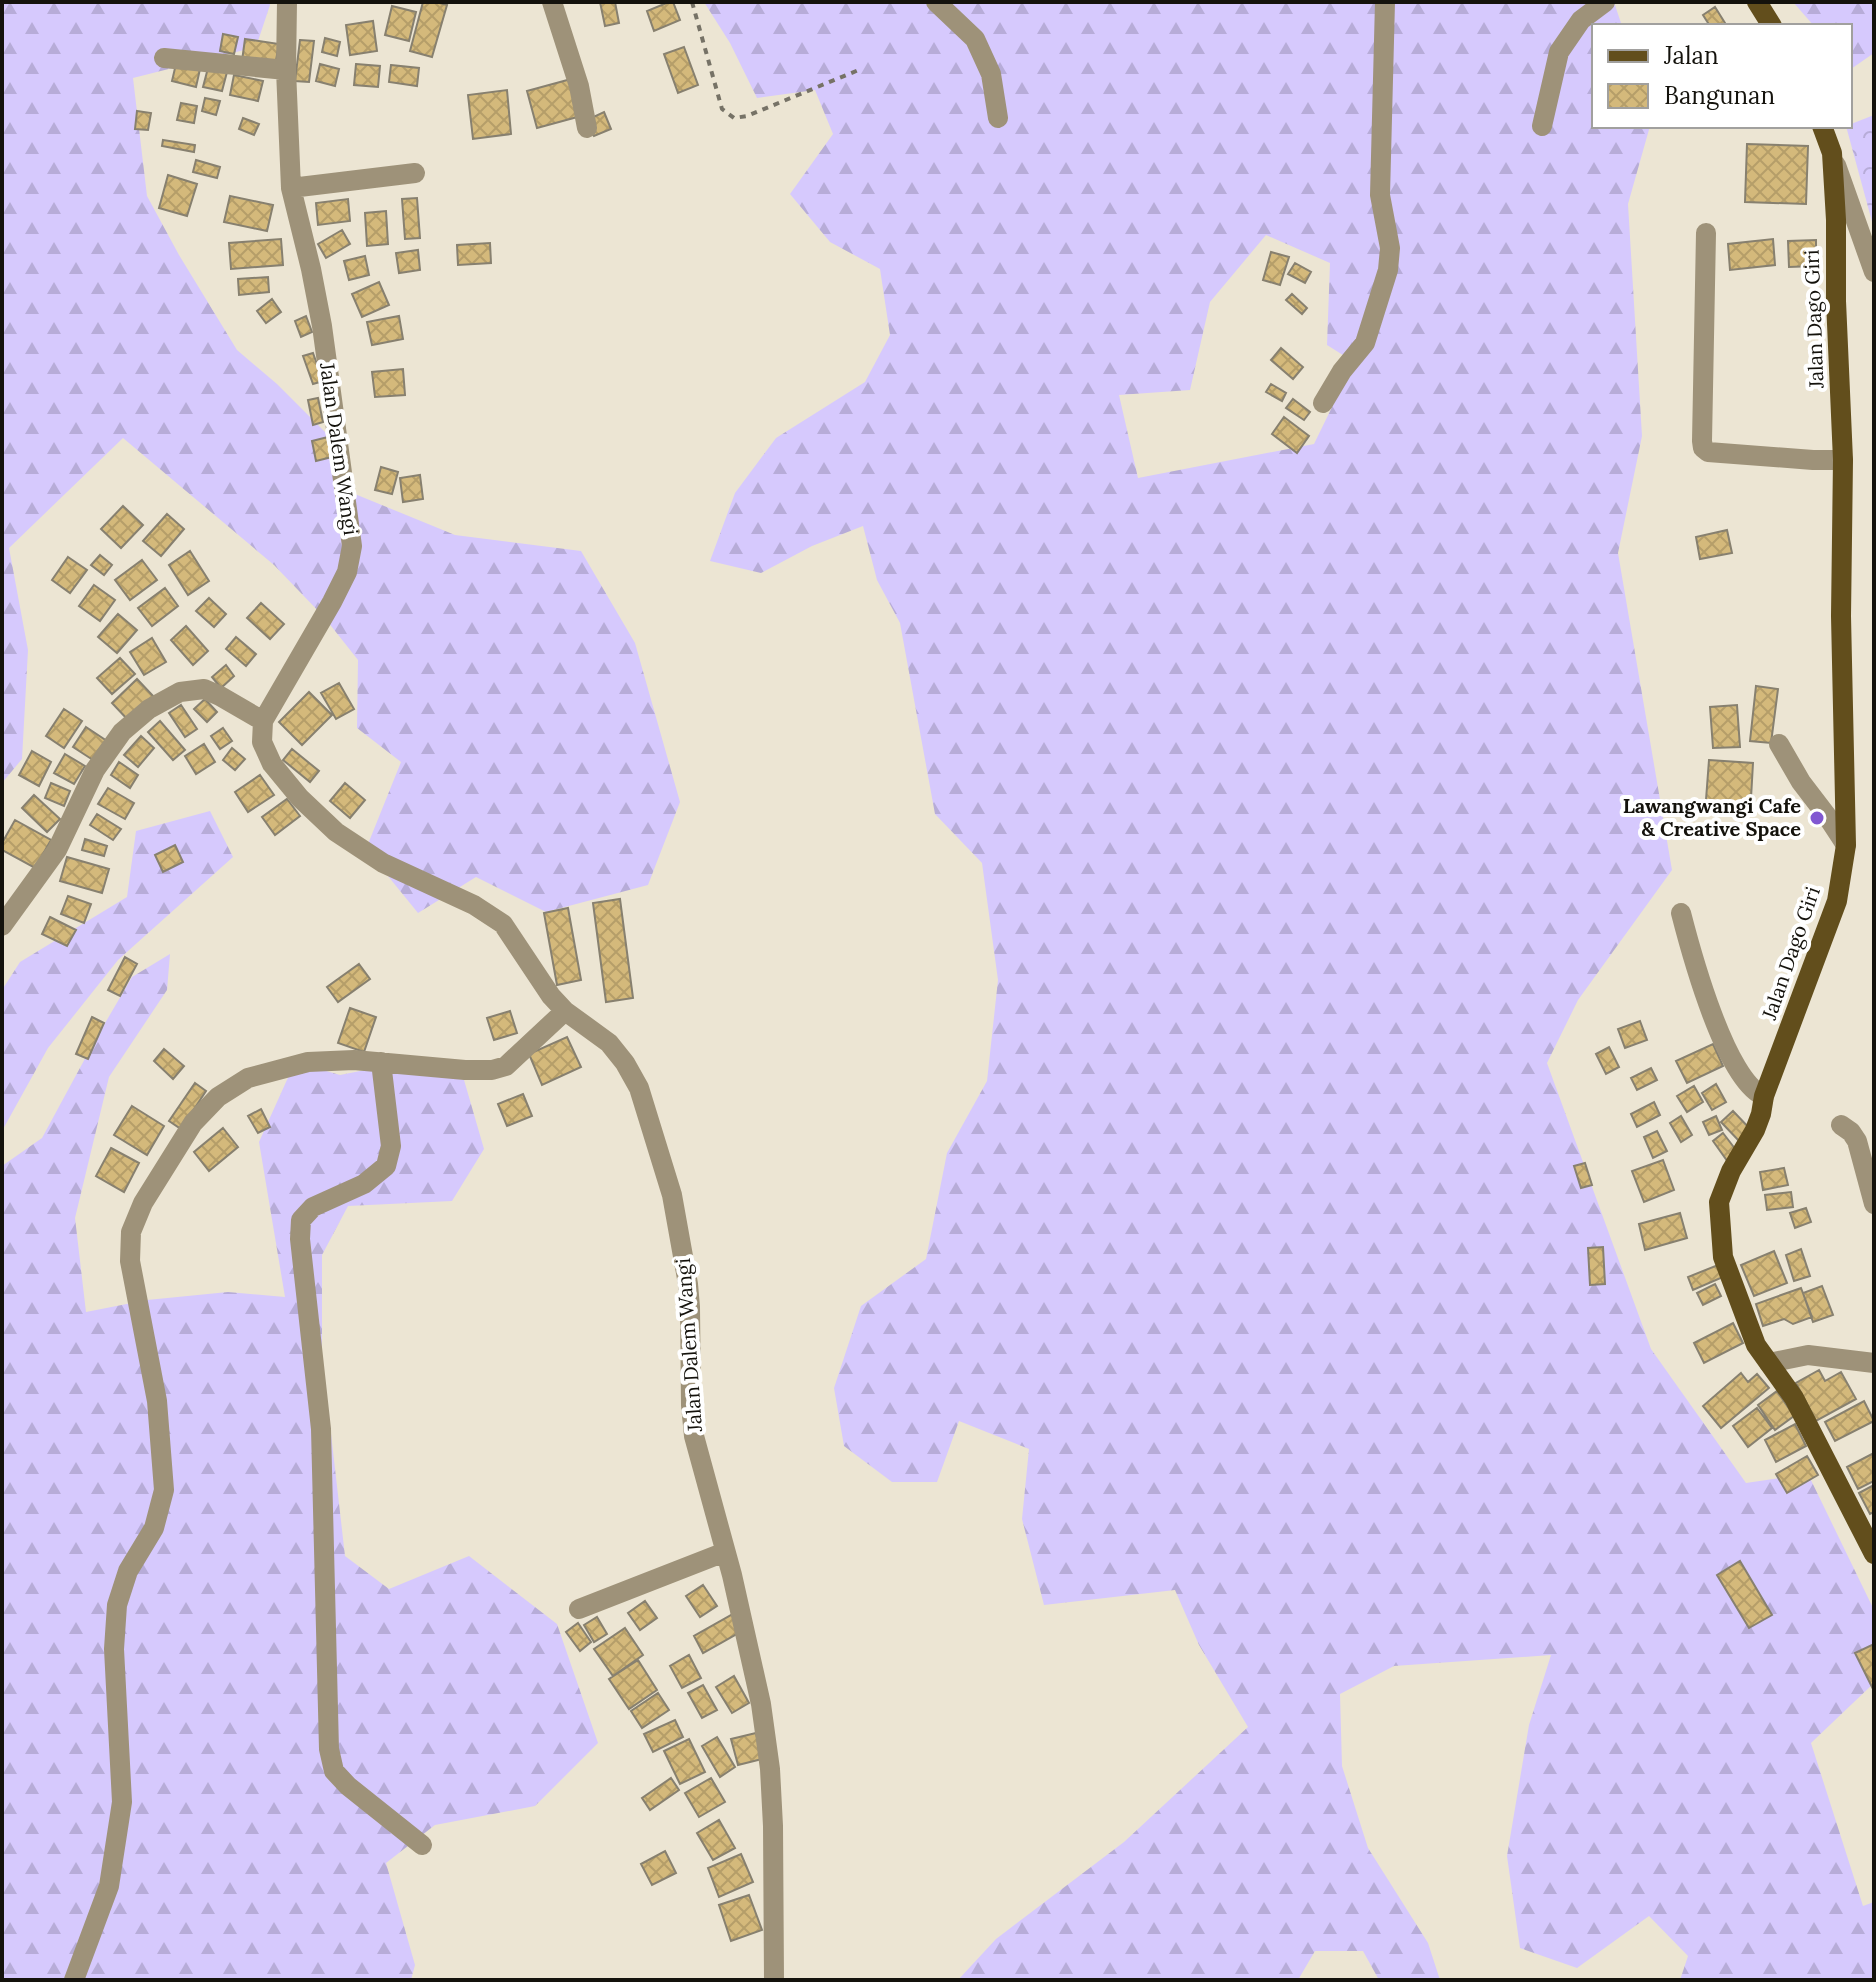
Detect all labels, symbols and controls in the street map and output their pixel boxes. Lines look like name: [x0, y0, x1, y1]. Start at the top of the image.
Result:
legend: [1592, 24, 1852, 128]
text: Jalan: [1663, 40, 1718, 71]
text: Bangunan: [1664, 80, 1775, 111]
street label: Jalan Dago Giri: [1799, 249, 1828, 390]
street label: Jalan Dalem Wangi: [315, 360, 364, 537]
place label: Lawangwangi Cafe & Creative Space: [1623, 793, 1801, 841]
marker: Lawangwangi Cafe & Creative Space: [1808, 809, 1826, 827]
street label: Jalan Dago Giri: [1756, 883, 1825, 1023]
street label: Jalan Dalem Wangi: [670, 1257, 707, 1434]

